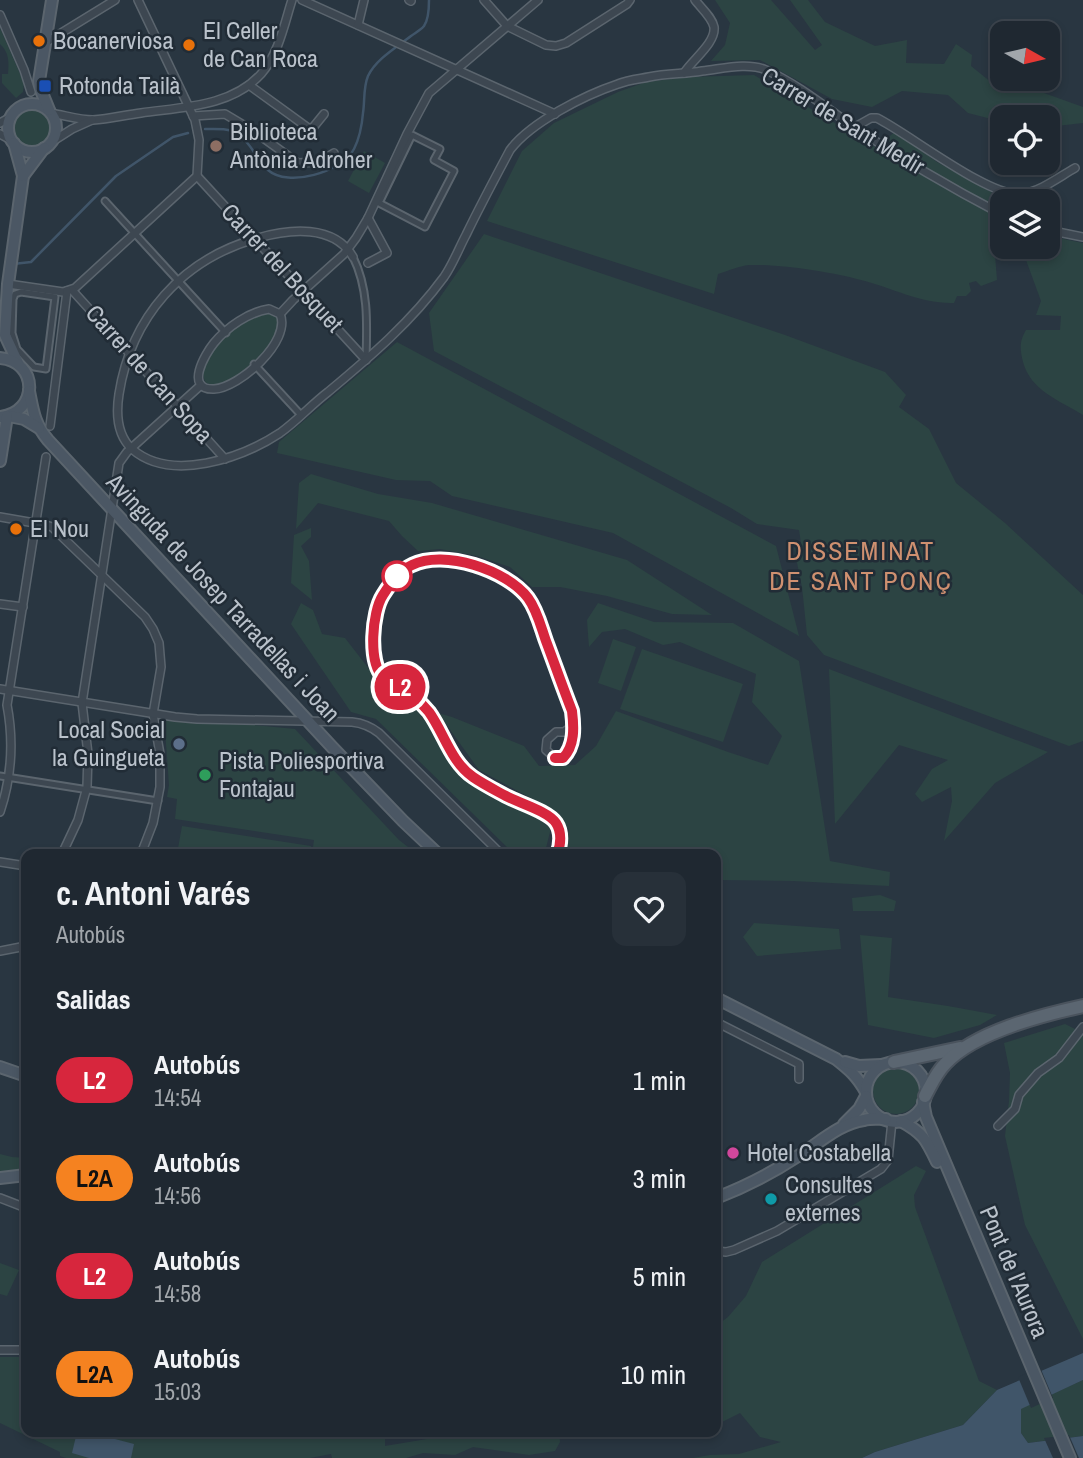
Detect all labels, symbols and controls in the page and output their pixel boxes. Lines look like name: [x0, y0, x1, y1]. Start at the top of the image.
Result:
place label: El Celler de Can Roca: [203, 14, 318, 74]
north arrow: [990, 21, 1060, 91]
map controls: [990, 21, 1060, 259]
place label: Bocanerviosa: [53, 24, 173, 56]
marker: Bocanerviosa: [31, 33, 47, 49]
marker: El Celler de Can Roca: [181, 37, 197, 53]
street label: Carrer de Sant Medir: [756, 59, 931, 182]
place label: Rotonda Tailà: [59, 69, 181, 101]
marker: Rotonda Tailà: [37, 78, 53, 94]
button: locate: [990, 105, 1060, 175]
place label: Biblioteca Antònia Adroher: [229, 115, 373, 175]
marker: Biblioteca Antònia Adroher: [208, 138, 224, 154]
button: layers: [990, 189, 1060, 259]
street label: Carrer del Bosquet: [215, 196, 351, 339]
street label: Carrer de Can Sopa: [79, 297, 221, 450]
street label: Avinguda de Josep Tarradellas i Joan: [99, 465, 348, 729]
place label: El Nou: [30, 512, 89, 544]
marker: El Nou: [8, 521, 24, 537]
district label: DISSEMINAT DE SANT PONÇ: [769, 533, 953, 598]
unlabelled marker: [382, 561, 412, 591]
line badge: L2: [368, 664, 432, 710]
text: L2: [389, 671, 411, 703]
place label: Local Social la Guingueta: [52, 713, 165, 773]
marker: Local Social la Guingueta: [171, 736, 187, 752]
place label: Pista Poliesportiva Fontajau: [219, 744, 384, 804]
marker: Pista Poliesportiva Fontajau: [197, 767, 213, 783]
text: c. Antoni Varés: [56, 871, 251, 915]
button: heart: [612, 872, 686, 946]
text: Autobús: [56, 919, 125, 950]
text: Salidas: [56, 982, 131, 1017]
text: Autobús: [154, 1047, 240, 1082]
text: 1 min: [633, 1063, 686, 1098]
text: L2: [83, 1064, 106, 1096]
text: 14:54: [154, 1082, 201, 1113]
place label: Hotel Costabella: [747, 1136, 891, 1168]
text: Autobús: [154, 1145, 240, 1180]
marker: Hotel Costabella: [725, 1145, 741, 1161]
text: 3 min: [633, 1161, 686, 1196]
text: L2A: [76, 1162, 113, 1194]
place label: Consultes externes: [785, 1168, 873, 1228]
text: 14:56: [154, 1180, 201, 1211]
marker: Consultes externes: [763, 1191, 779, 1207]
street label: Pont de l'Aurora: [973, 1201, 1057, 1343]
text: Autobús: [154, 1243, 240, 1278]
text: 5 min: [633, 1259, 686, 1294]
text: L2: [83, 1260, 106, 1292]
text: 14:58: [154, 1278, 201, 1309]
text: Autobús: [154, 1341, 240, 1376]
text: 10 min: [621, 1357, 686, 1392]
text: L2A: [76, 1358, 113, 1390]
text: 15:03: [154, 1376, 201, 1407]

